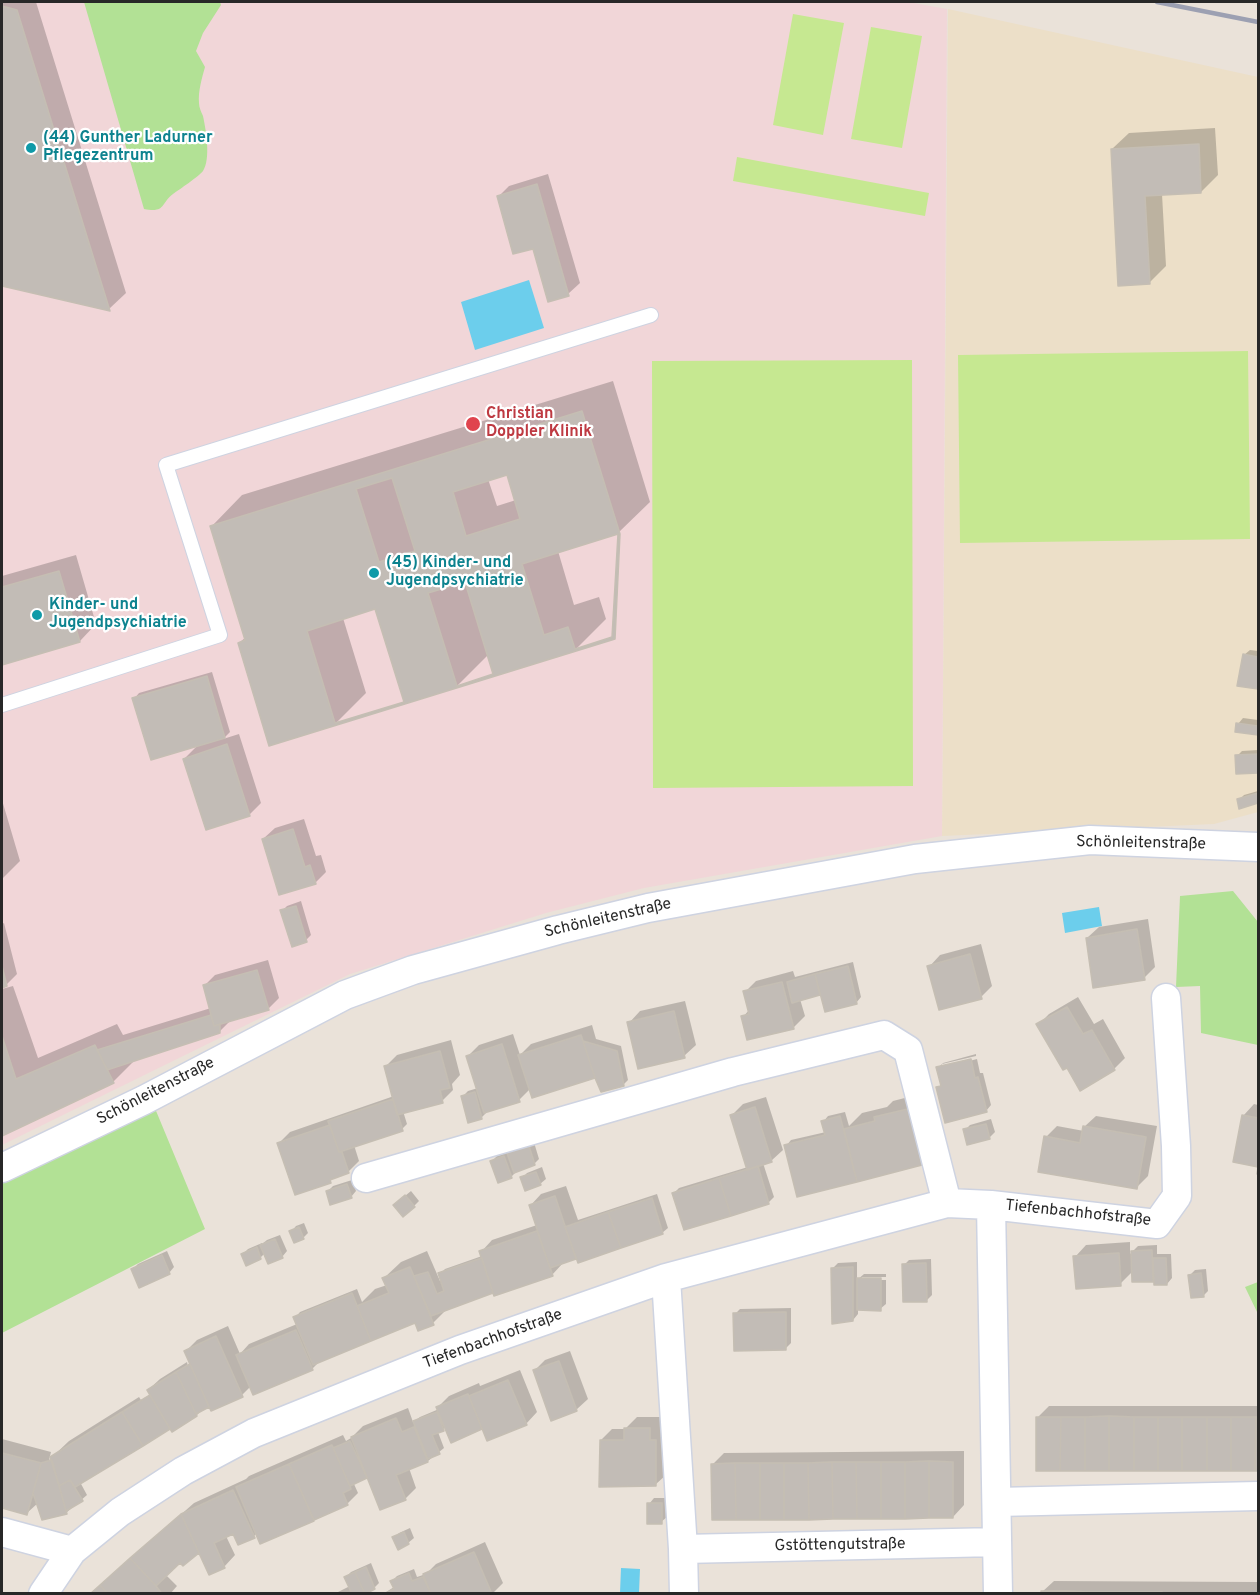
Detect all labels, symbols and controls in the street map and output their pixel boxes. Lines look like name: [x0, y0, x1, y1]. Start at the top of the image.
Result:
place label: (44) Gunther Ladurner Pflegezentrum: [43, 129, 213, 167]
marker: (44) Gunther Ladurner Pflegezentrum: [24, 141, 38, 155]
place label: Christian Doppler Klinik: [486, 405, 592, 443]
marker: Christian Doppler Klinik: [464, 415, 482, 433]
place label: (45) Kinder- und Jugendpsychiatrie: [386, 554, 524, 592]
marker: (45) Kinder- und Jugendpsychiatrie: [367, 566, 381, 580]
place label: Kinder- und Jugendpsychiatrie: [49, 596, 187, 634]
marker: Kinder- und Jugendpsychiatrie: [30, 608, 44, 622]
street label: Schönleitenstraße: [1076, 833, 1206, 855]
street label: Schönleitenstraße: [543, 895, 673, 943]
street label: Schönleitenstraße: [94, 1054, 218, 1130]
street label: Tiefenbachhofstraße: [1004, 1197, 1152, 1231]
street label: Tiefenbachhofstraße: [421, 1306, 565, 1374]
street label: Gstöttengutstraße: [774, 1535, 906, 1557]

